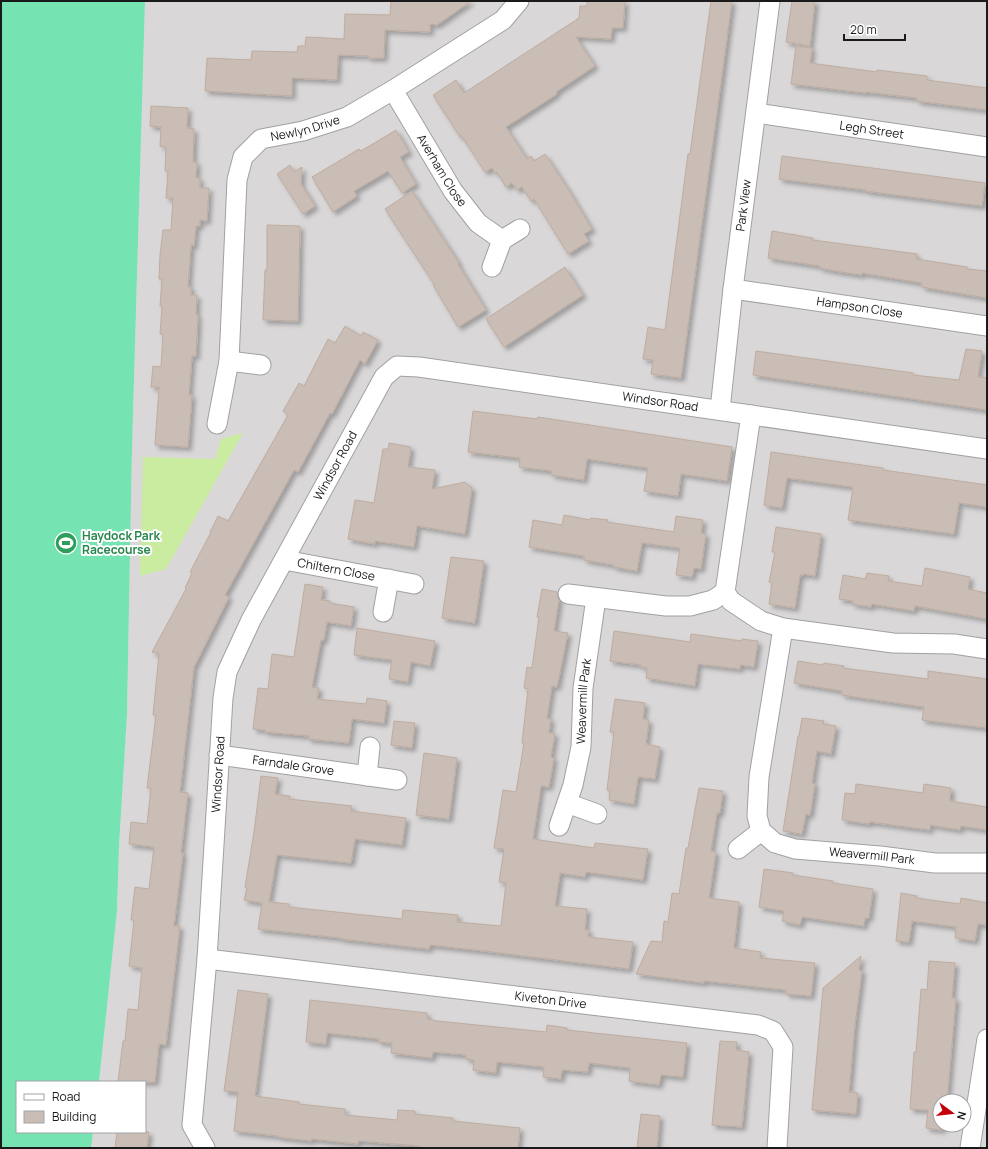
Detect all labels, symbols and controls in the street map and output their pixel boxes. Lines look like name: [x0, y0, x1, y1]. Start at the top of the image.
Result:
scale bar: [844, 16, 905, 42]
text: 20 m: [850, 21, 877, 38]
street label: Newlyn Drive: [269, 111, 342, 145]
street label: Legh Street: [838, 116, 905, 143]
street label: Averham Close: [413, 131, 471, 210]
street label: Park View: [731, 178, 755, 232]
street label: Hampson Close: [816, 292, 904, 322]
street label: Windsor Road: [621, 387, 699, 415]
street label: Windsor Road: [309, 428, 361, 503]
place label: Haydock Park Racecourse: [82, 527, 160, 558]
sports icon: Haydock Park Racecourse: [53, 530, 79, 556]
street label: Chiltern Close: [296, 554, 376, 585]
street label: Weavermill Park: [572, 656, 595, 744]
street label: Windsor Road: [207, 736, 229, 813]
street label: Farndale Grove: [251, 751, 335, 779]
street label: Weavermill Park: [828, 843, 917, 868]
street label: Kiveton Drive: [514, 987, 587, 1012]
legend: [16, 1081, 146, 1133]
text: Road: [52, 1088, 80, 1105]
north arrow: [932, 1093, 972, 1133]
text: Building: [52, 1108, 96, 1125]
text: N: [954, 1110, 970, 1122]

